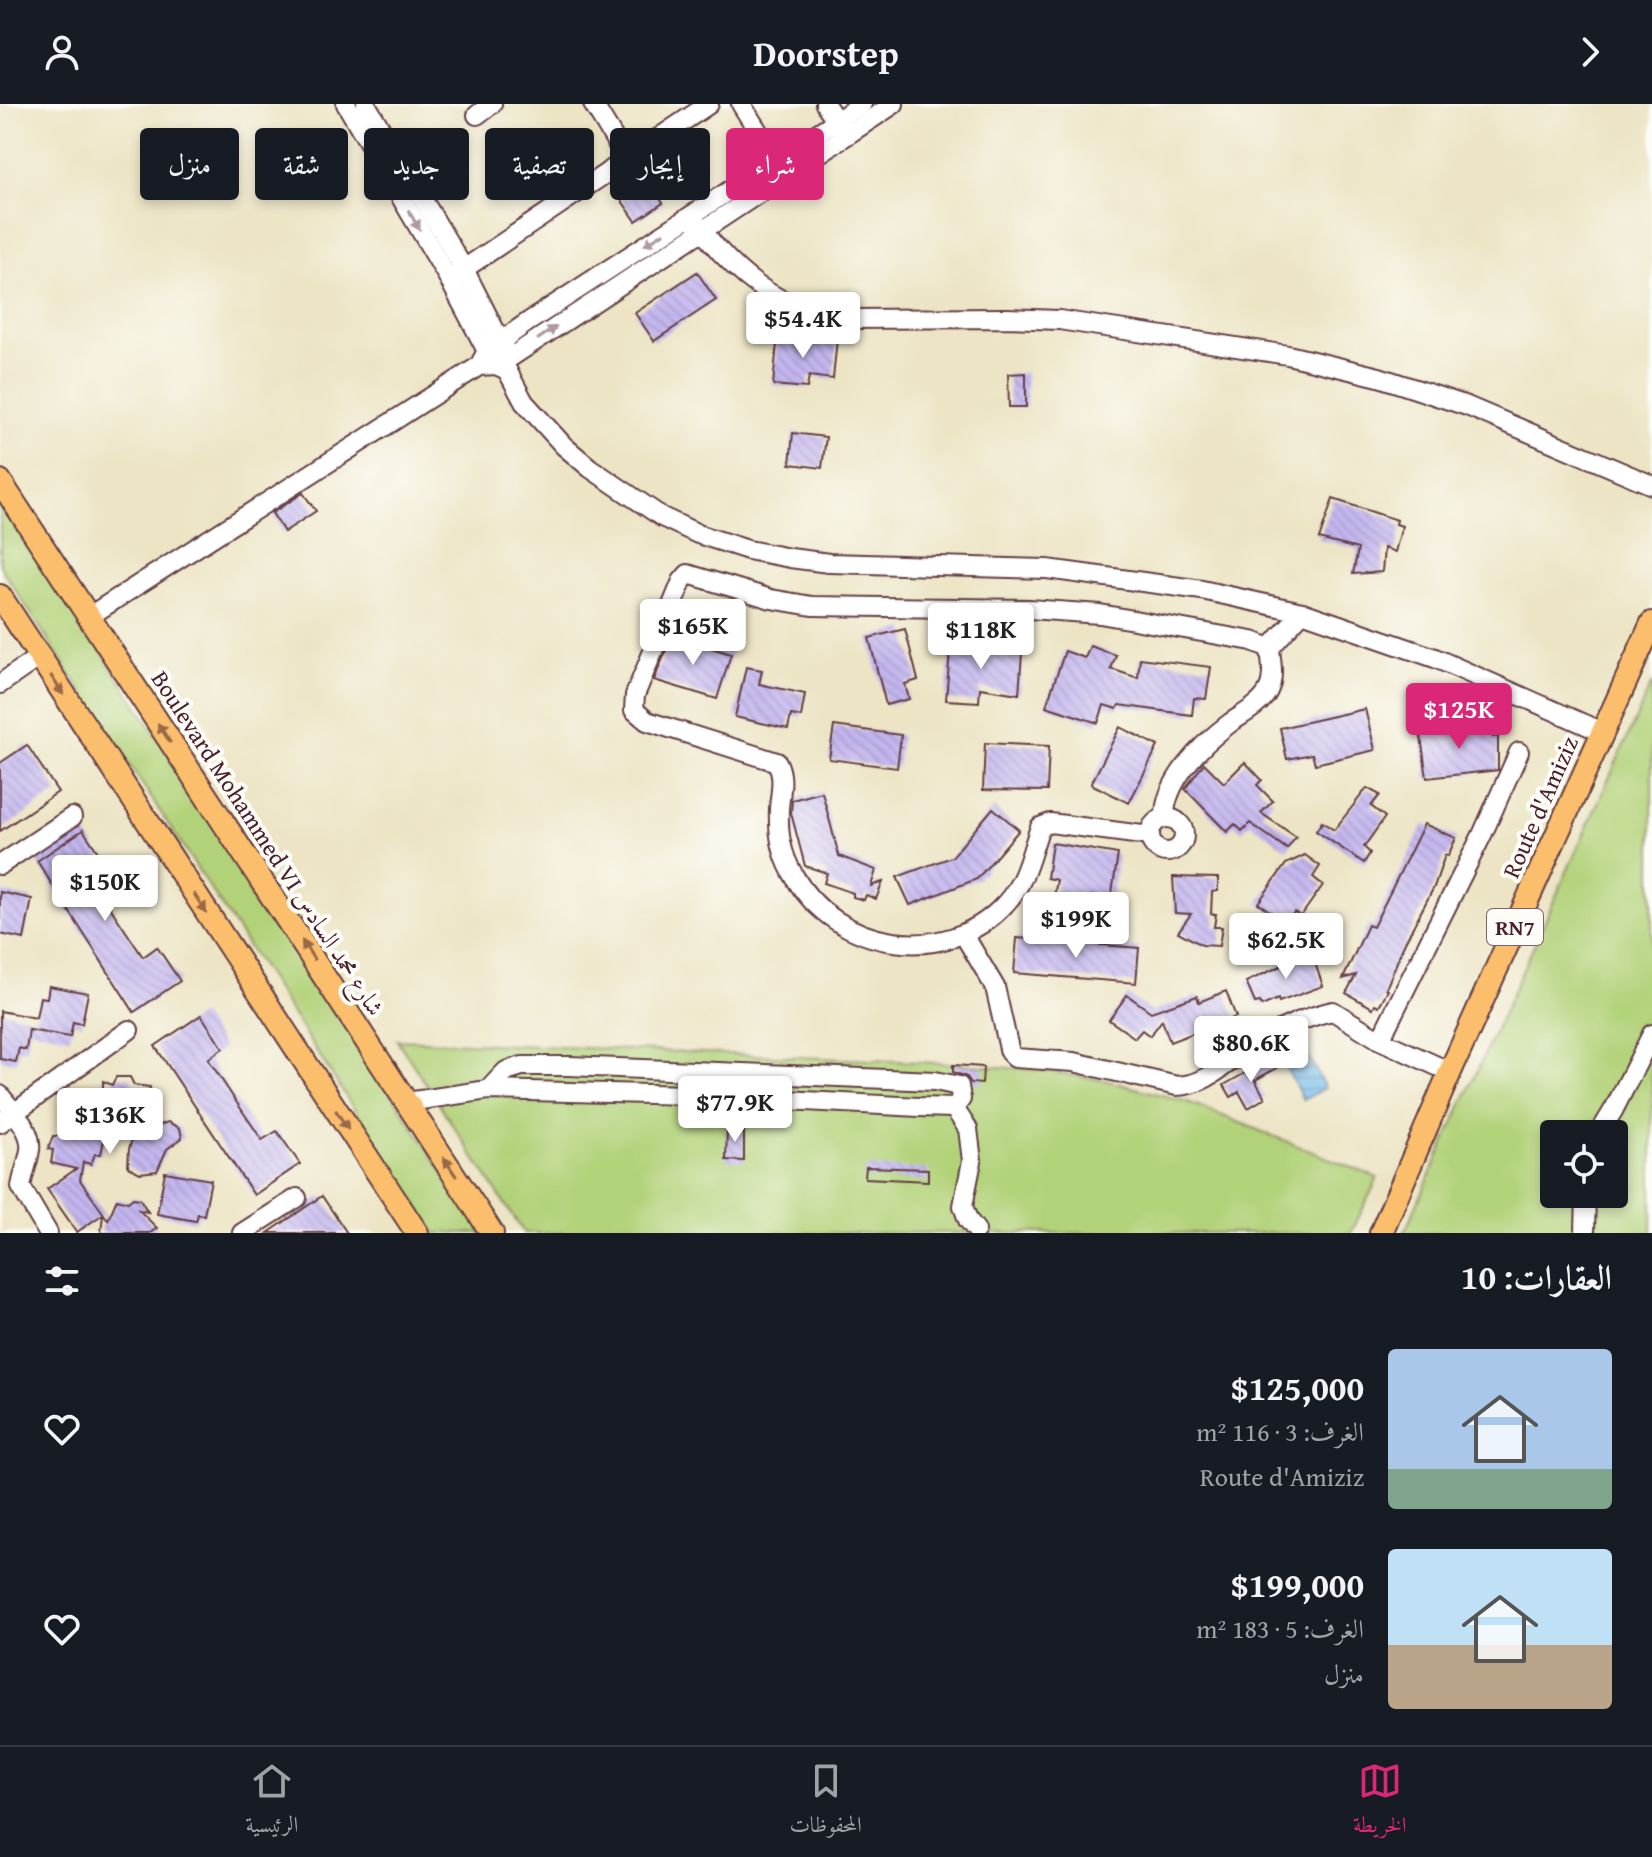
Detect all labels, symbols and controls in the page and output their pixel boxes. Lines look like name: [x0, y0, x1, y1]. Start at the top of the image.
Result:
text: Doorstep: [753, 26, 899, 79]
icon: person: [40, 30, 84, 74]
icon: forward: [1568, 30, 1612, 74]
chip: منزل: [140, 128, 239, 200]
chip: شقة: [255, 128, 348, 200]
chip: جديد: [364, 128, 469, 200]
chip: تصفية: [485, 128, 594, 200]
chip: إيجار: [610, 128, 710, 200]
chip: شراء: [726, 128, 824, 200]
one-way arrow: [407, 209, 421, 231]
one-way arrow: [643, 232, 665, 246]
pin: $54.4K: [738, 292, 868, 360]
text: $54.4K: [764, 298, 842, 337]
one-way arrow: [536, 326, 558, 341]
pin: $165K: [637, 599, 749, 667]
pin: $118K: [925, 603, 1037, 671]
text: $165K: [658, 605, 728, 644]
text: $118K: [946, 609, 1016, 648]
street label: Boulevard Mohammed VI شارع محمد السادس: [140, 664, 393, 1024]
one-way arrow: [49, 675, 64, 696]
pin: $125K: [1403, 683, 1515, 751]
text: $125K: [1424, 689, 1494, 728]
one-way arrow: [157, 722, 172, 743]
street label: Route d'Amiziz: [1493, 731, 1587, 883]
pin: $150K: [49, 855, 161, 923]
text: $150K: [70, 861, 140, 900]
one-way arrow: [192, 892, 207, 913]
pin: $199K: [1020, 892, 1132, 960]
text: $199K: [1041, 898, 1111, 937]
road number: RN7: [1487, 909, 1543, 945]
pin: $62.5K: [1221, 913, 1351, 981]
text: $62.5K: [1247, 919, 1325, 958]
one-way arrow: [300, 939, 315, 960]
pin: $80.6K: [1186, 1016, 1316, 1084]
text: $80.6K: [1212, 1022, 1290, 1061]
pin: $77.9K: [670, 1076, 800, 1144]
text: $77.9K: [696, 1082, 774, 1121]
pin: $136K: [54, 1088, 166, 1156]
text: $136K: [75, 1094, 145, 1133]
one-way arrow: [335, 1109, 349, 1131]
map controls: [1540, 1120, 1628, 1208]
button: locate: [1540, 1120, 1628, 1208]
one-way arrow: [442, 1157, 457, 1178]
text: العقارات: 10: [1461, 1252, 1612, 1301]
icon: filters: [40, 1259, 84, 1303]
text: $125,000: [1231, 1363, 1364, 1412]
icon: home: [1452, 1381, 1548, 1477]
icon: heart: [40, 1407, 84, 1451]
text: الغرف: 3 · 116 m²: [1196, 1412, 1364, 1451]
text: Route d'Amiziz: [1200, 1457, 1364, 1496]
text: $199,000: [1231, 1560, 1364, 1609]
icon: home: [1452, 1581, 1548, 1677]
icon: heart: [40, 1607, 84, 1651]
text: الغرف: 5 · 183 m²: [1196, 1609, 1364, 1648]
text: منزل: [1324, 1654, 1364, 1693]
tab: الرئيسية: [246, 1759, 298, 1846]
tab: المحفوظات: [789, 1759, 862, 1846]
tab: الخريطة: [1353, 1759, 1406, 1846]

